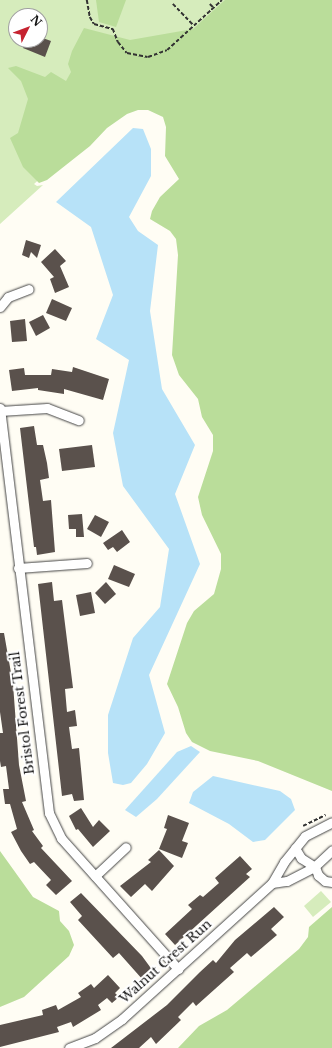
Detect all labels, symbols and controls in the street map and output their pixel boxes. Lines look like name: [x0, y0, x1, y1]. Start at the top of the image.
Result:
north arrow: [8, 8, 48, 48]
text: N: [28, 12, 45, 29]
street label: Bristol Forest Trail: [8, 650, 38, 776]
street label: Walnut Crest Run: [117, 917, 215, 1007]

